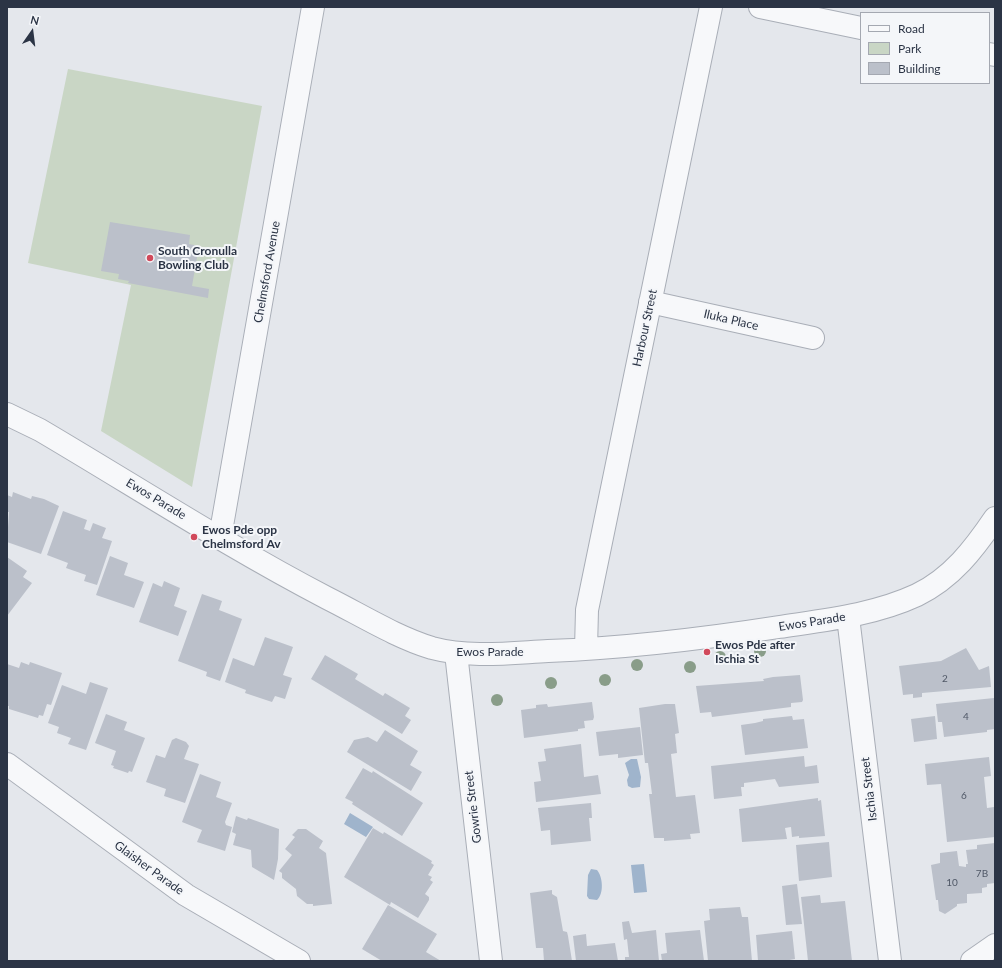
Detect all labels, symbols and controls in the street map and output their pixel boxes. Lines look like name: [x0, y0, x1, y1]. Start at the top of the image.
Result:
north arrow: [12, 12, 52, 52]
legend: [860, 12, 990, 84]
text: N: [29, 13, 41, 27]
text: Road: [898, 21, 925, 36]
text: Park: [898, 41, 921, 56]
text: Building: [898, 61, 941, 76]
street label: Chelmsford Avenue: [251, 220, 283, 324]
place label: South Cronulla Bowling Club: [158, 244, 237, 272]
marker: South Cronulla Bowling Club: [145, 253, 155, 263]
street label: Harbour Street: [630, 288, 660, 368]
street label: Iluka Place: [702, 307, 760, 333]
street label: Ewos Parade: [123, 475, 189, 523]
place label: Ewos Pde opp Chelmsford Av: [202, 523, 281, 551]
marker: Ewos Pde opp Chelmsford Av: [189, 532, 199, 542]
street label: Ewos Parade: [778, 610, 846, 634]
place label: Ewos Pde after Ischia St: [715, 638, 795, 666]
street label: Ewos Parade: [456, 645, 524, 659]
marker: Ewos Pde after Ischia St: [702, 647, 712, 657]
house number: 2: [942, 673, 948, 685]
house number: 4: [963, 711, 969, 723]
street label: Ischia Street: [858, 756, 880, 822]
street label: Gowrie Street: [461, 770, 485, 844]
house number: 6: [961, 790, 967, 802]
street label: Glaisher Parade: [111, 838, 187, 898]
house number: 7B: [976, 868, 988, 880]
house number: 10: [946, 877, 958, 889]

